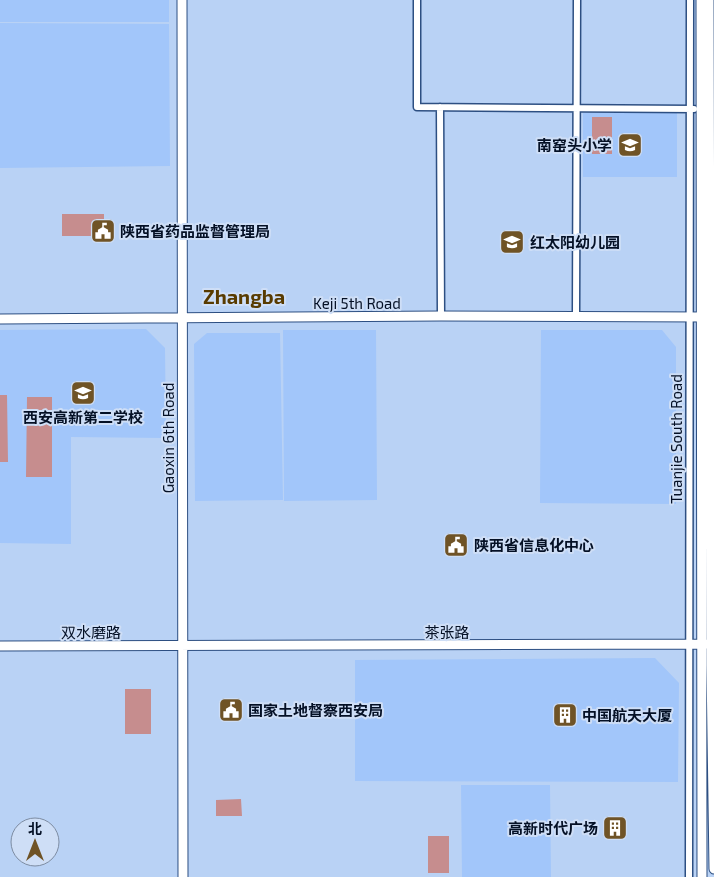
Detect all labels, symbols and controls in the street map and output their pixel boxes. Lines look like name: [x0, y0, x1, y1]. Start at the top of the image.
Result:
school or university icon: 南窑头小学: [617, 132, 643, 158]
place label: 南窑头小学: [537, 136, 612, 154]
public building icon: 陕西省药品监督管理局: [90, 218, 116, 244]
place label: 陕西省药品监督管理局: [120, 222, 270, 240]
school or university icon: 红太阳幼儿园: [499, 229, 525, 255]
place label: 红太阳幼儿园: [530, 233, 620, 251]
district label: Zhangba: [203, 284, 285, 308]
street label: Keji 5th Road: [313, 294, 401, 313]
street label: Tuanjie South Road: [667, 374, 686, 504]
school or university icon: 西安高新第二学校: [70, 380, 96, 406]
street label: Gaoxin 6th Road: [159, 383, 177, 493]
place label: 西安高新第二学校: [23, 408, 143, 426]
public building icon: 陕西省信息化中心: [443, 532, 469, 558]
place label: 陕西省信息化中心: [474, 536, 594, 554]
street label: 双水磨路: [61, 623, 121, 641]
street label: 茶张路: [424, 623, 470, 641]
public building icon: 国家土地督察西安局: [218, 697, 244, 723]
place label: 国家土地督察西安局: [248, 701, 383, 719]
building icon: 中国航天大厦: [552, 702, 578, 728]
place label: 中国航天大厦: [582, 706, 672, 724]
building icon: 高新时代广场: [602, 815, 628, 841]
north arrow: [10, 817, 60, 867]
place label: 高新时代广场: [508, 819, 598, 837]
text: 北: [28, 820, 42, 837]

